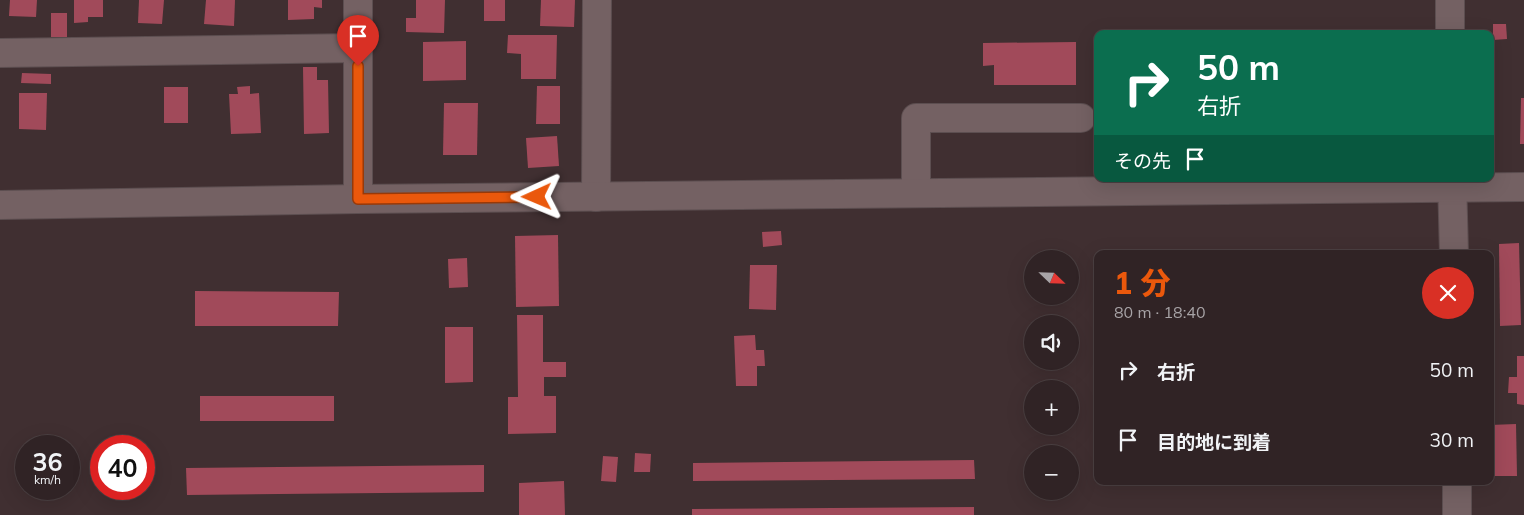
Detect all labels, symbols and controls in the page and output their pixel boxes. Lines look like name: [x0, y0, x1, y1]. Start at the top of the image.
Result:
pin: [337, 15, 379, 66]
icon: arrive: [344, 22, 372, 50]
text: 50 m: [1197, 45, 1280, 89]
icon: right: [1114, 50, 1179, 115]
text: 右折: [1197, 92, 1241, 120]
icon: arrive: [1181, 145, 1209, 173]
text: その先: [1114, 149, 1171, 173]
position arrow: [510, 170, 562, 222]
north arrow: [1024, 250, 1079, 305]
map controls: [1024, 250, 1079, 500]
text: 1 分: [1114, 264, 1170, 302]
button: close: [1422, 267, 1474, 319]
text: 80 m · 18:40: [1114, 302, 1206, 322]
button: sound: [1024, 315, 1079, 370]
icon: right: [1114, 356, 1142, 384]
text: 50 m: [1430, 358, 1474, 382]
text: 右折: [1157, 360, 1195, 384]
button: +: [1024, 380, 1079, 435]
icon: arrive: [1114, 426, 1142, 454]
text: 30 m: [1430, 428, 1474, 452]
text: 目的地に到着: [1157, 430, 1271, 454]
speed limit sign: 40: [90, 435, 155, 500]
button: −: [1024, 445, 1079, 500]
text: 36: [32, 446, 63, 477]
text: km/h: [34, 472, 61, 487]

